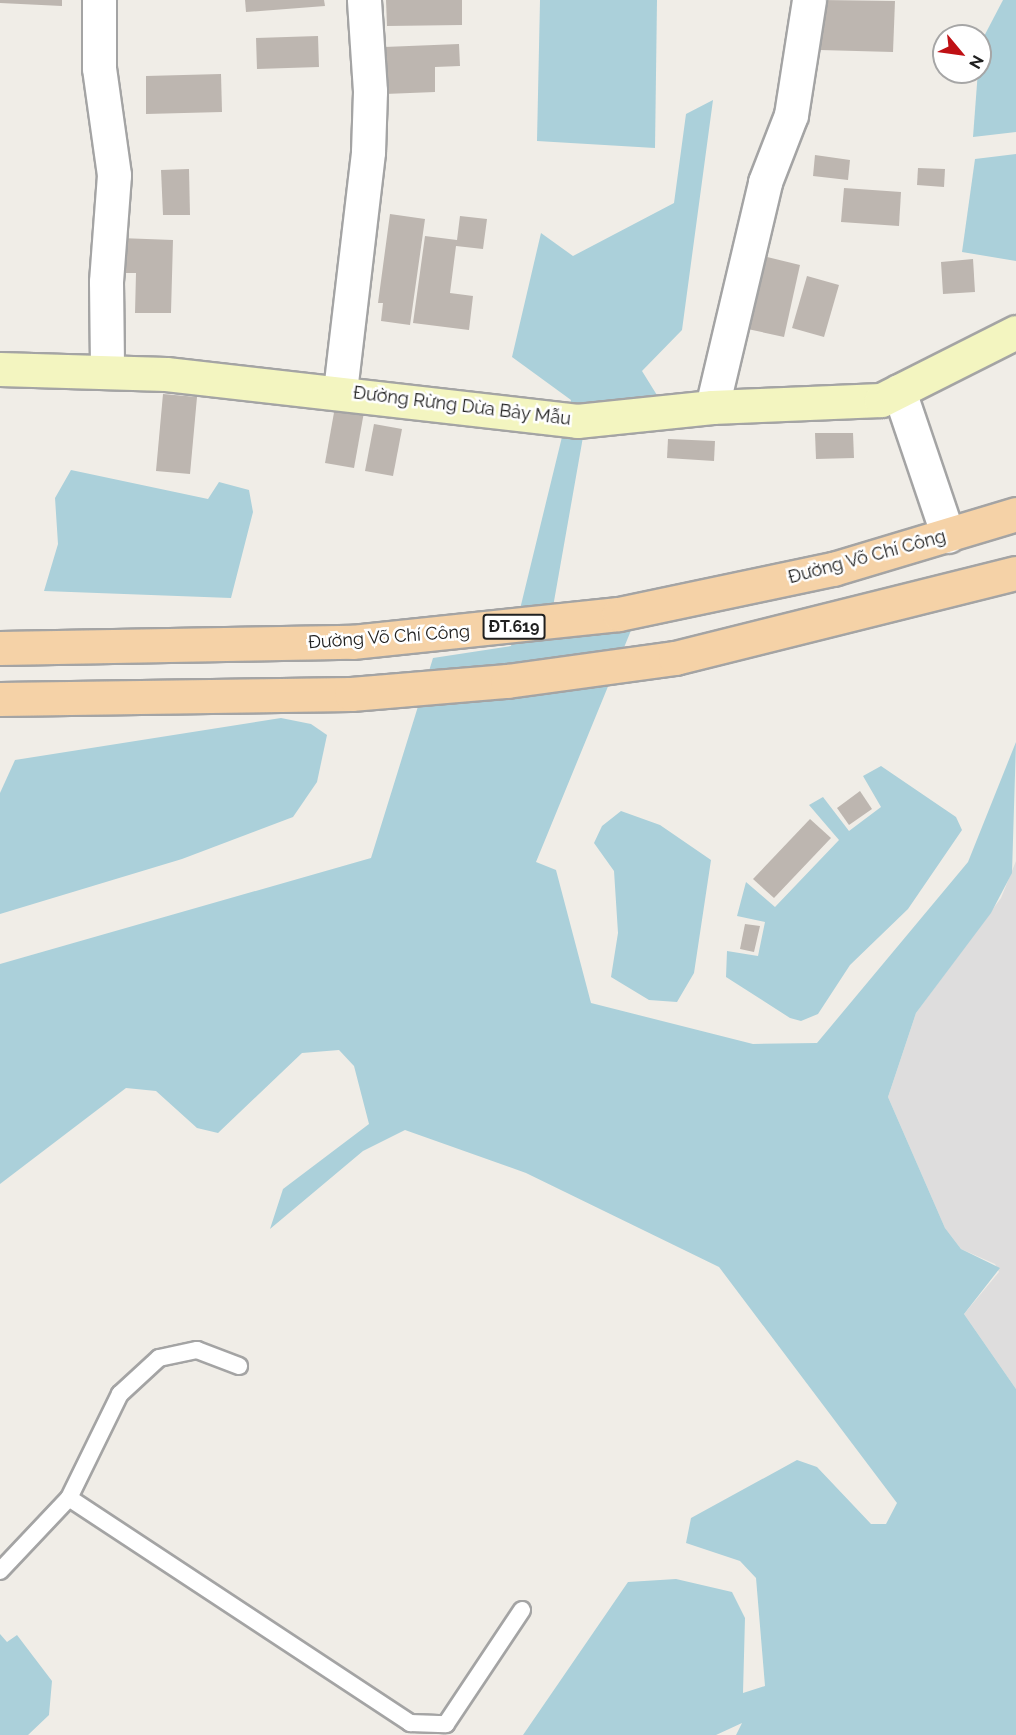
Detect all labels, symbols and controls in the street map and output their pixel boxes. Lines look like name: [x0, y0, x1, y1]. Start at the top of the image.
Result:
north arrow: [932, 24, 992, 84]
text: N: [965, 52, 988, 72]
street label: Đường Rừng Dừa Bảy Mẫu: [352, 382, 572, 430]
street label: Đường Võ Chí Công: [786, 525, 948, 589]
road number: ĐT.619: [482, 614, 546, 640]
street label: Đường Võ Chí Công: [307, 621, 471, 653]

